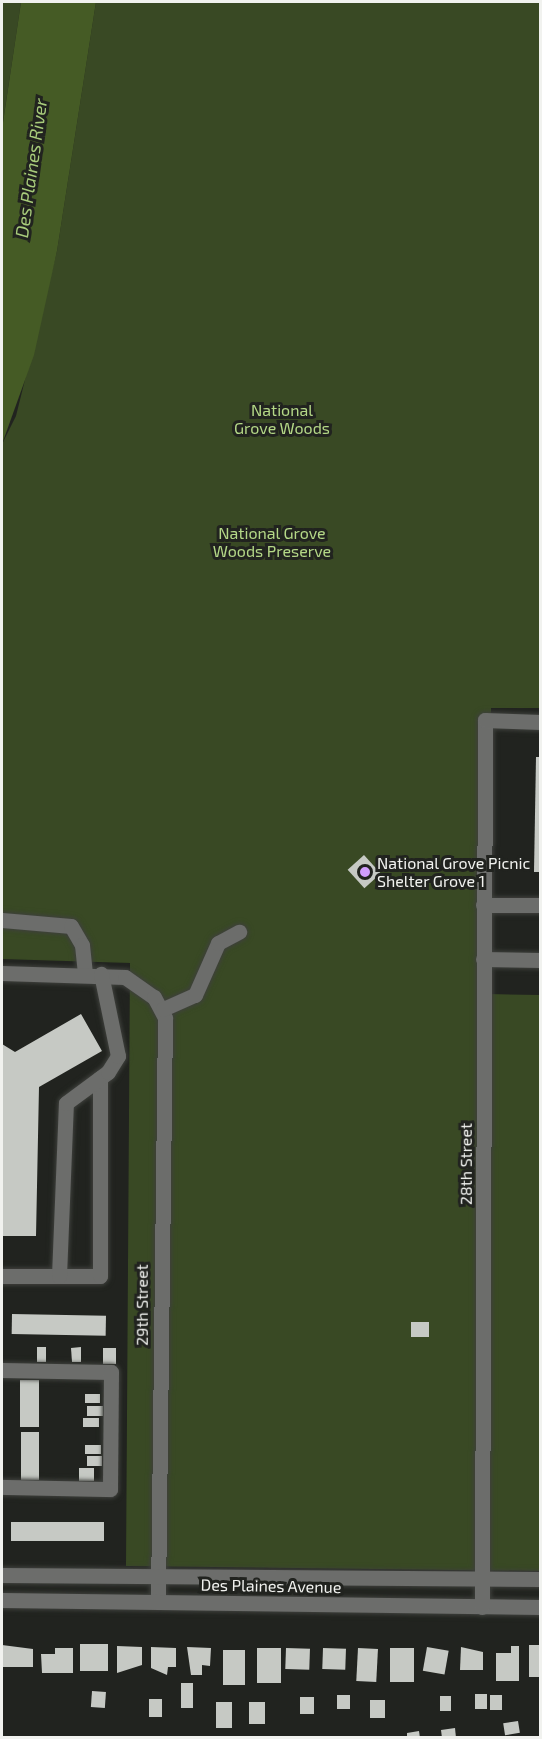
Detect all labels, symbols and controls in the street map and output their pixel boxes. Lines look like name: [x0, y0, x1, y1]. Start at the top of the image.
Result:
water label: Des Plaines River: [11, 97, 51, 239]
park label: National Grove Woods: [234, 400, 330, 438]
park label: National Grove Woods Preserve: [213, 523, 331, 561]
place label: National Grove Picnic Shelter Grove 1: [377, 853, 531, 891]
marker: National Grove Picnic Shelter Grove 1: [358, 865, 372, 879]
street label: 28th Street: [456, 1123, 476, 1205]
street label: 29th Street: [132, 1264, 152, 1346]
street label: Des Plaines Avenue: [200, 1575, 342, 1597]

